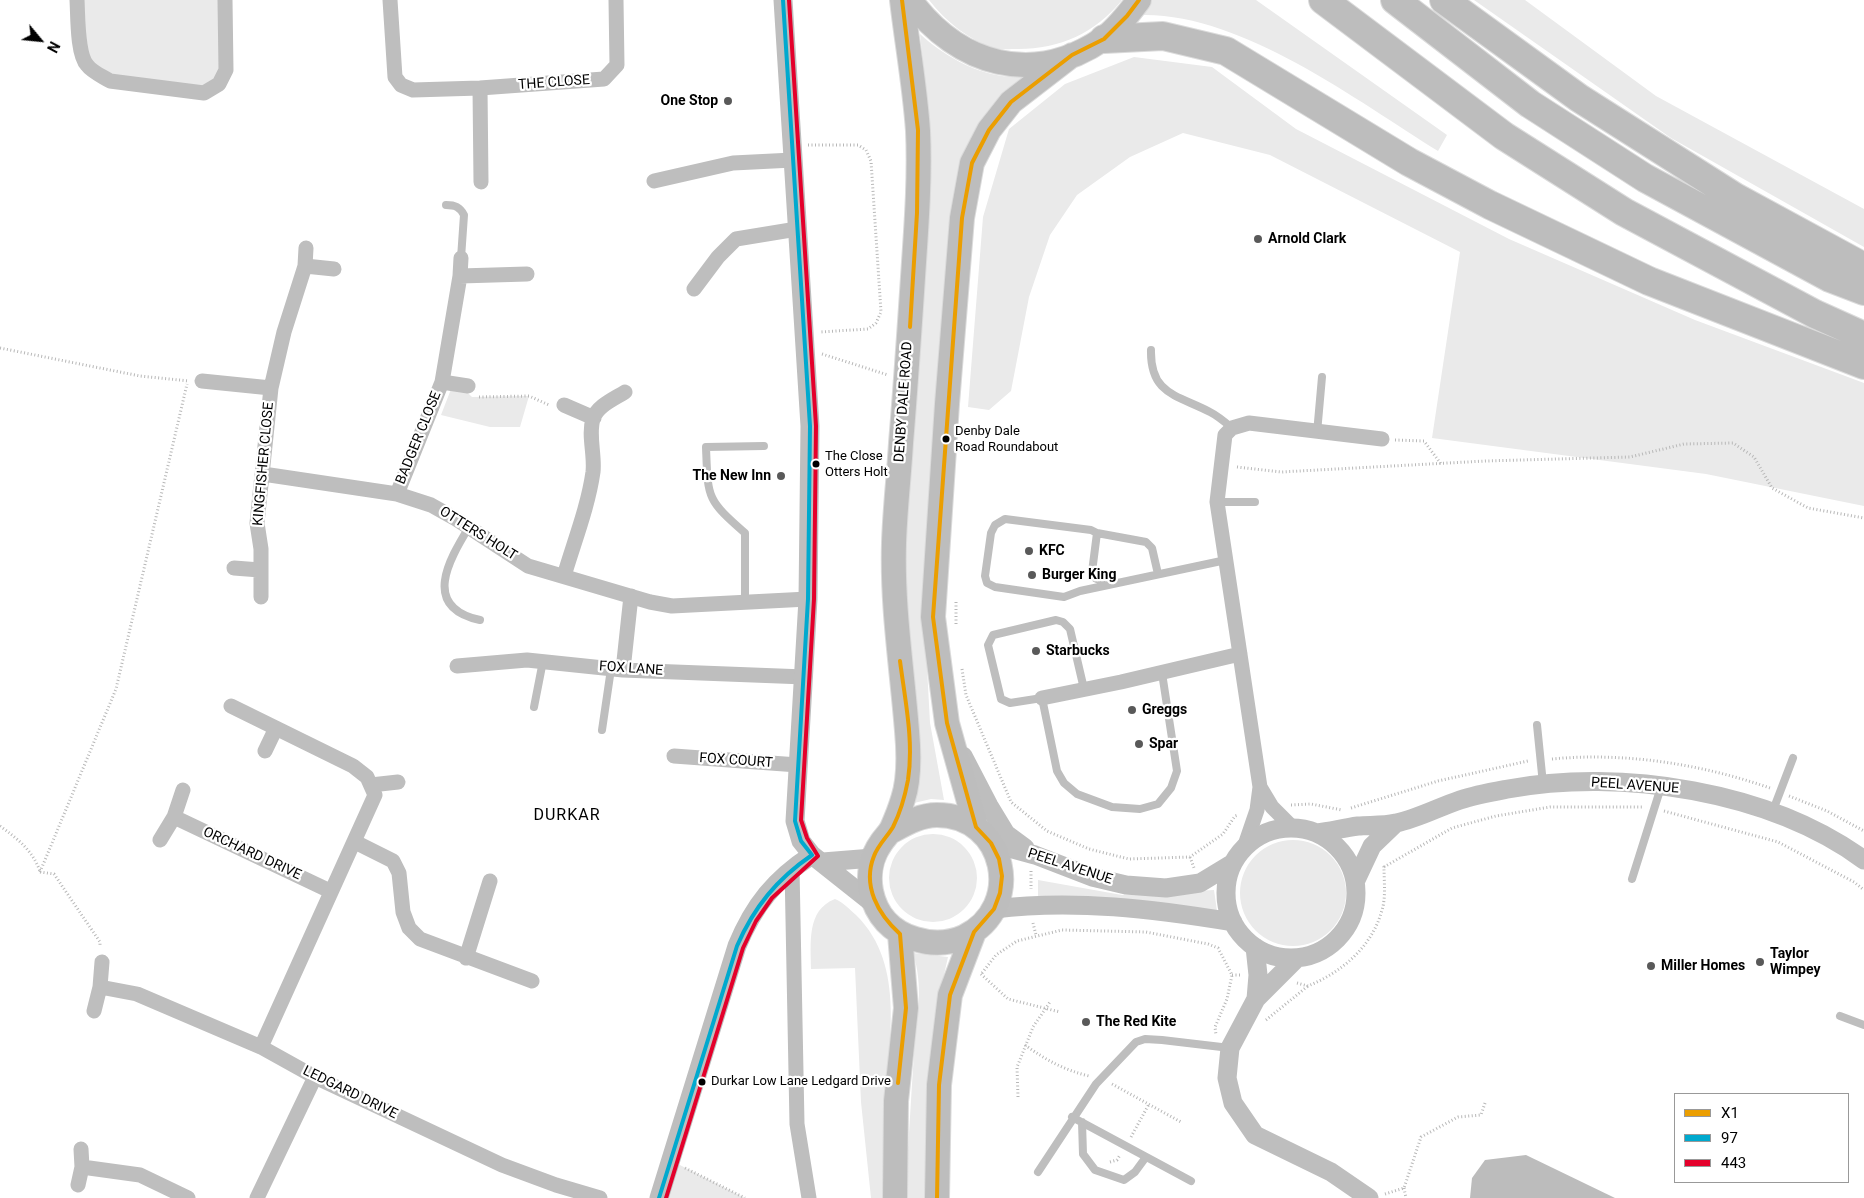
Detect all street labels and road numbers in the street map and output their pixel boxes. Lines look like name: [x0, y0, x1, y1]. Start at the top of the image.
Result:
street label: THE CLOSE: [518, 72, 590, 94]
street label: DENBY DALE ROAD: [891, 341, 917, 463]
street label: BADGER CLOSE: [393, 389, 445, 487]
street label: KINGFISHER CLOSE: [250, 401, 278, 527]
street label: OTTERS HOLT: [436, 503, 520, 565]
street label: FOX LANE: [598, 658, 664, 680]
street label: FOX COURT: [699, 750, 773, 772]
street label: PEEL AVENUE: [1590, 775, 1680, 797]
street label: ORCHARD DRIVE: [200, 824, 304, 884]
street label: PEEL AVENUE: [1025, 845, 1115, 889]
street label: LEDGARD DRIVE: [300, 1063, 400, 1123]

